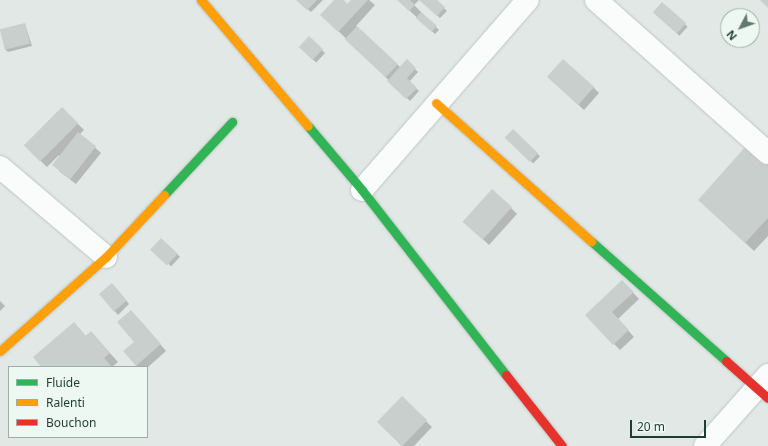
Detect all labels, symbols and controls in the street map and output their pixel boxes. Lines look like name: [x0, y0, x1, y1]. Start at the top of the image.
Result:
north arrow: [720, 8, 760, 48]
text: N: [723, 27, 740, 44]
legend: [8, 366, 148, 438]
text: Fluide: [46, 374, 80, 391]
text: Ralenti: [46, 394, 85, 411]
scale bar: [632, 412, 708, 438]
text: Bouchon: [46, 414, 96, 431]
text: 20 m: [637, 418, 665, 435]

